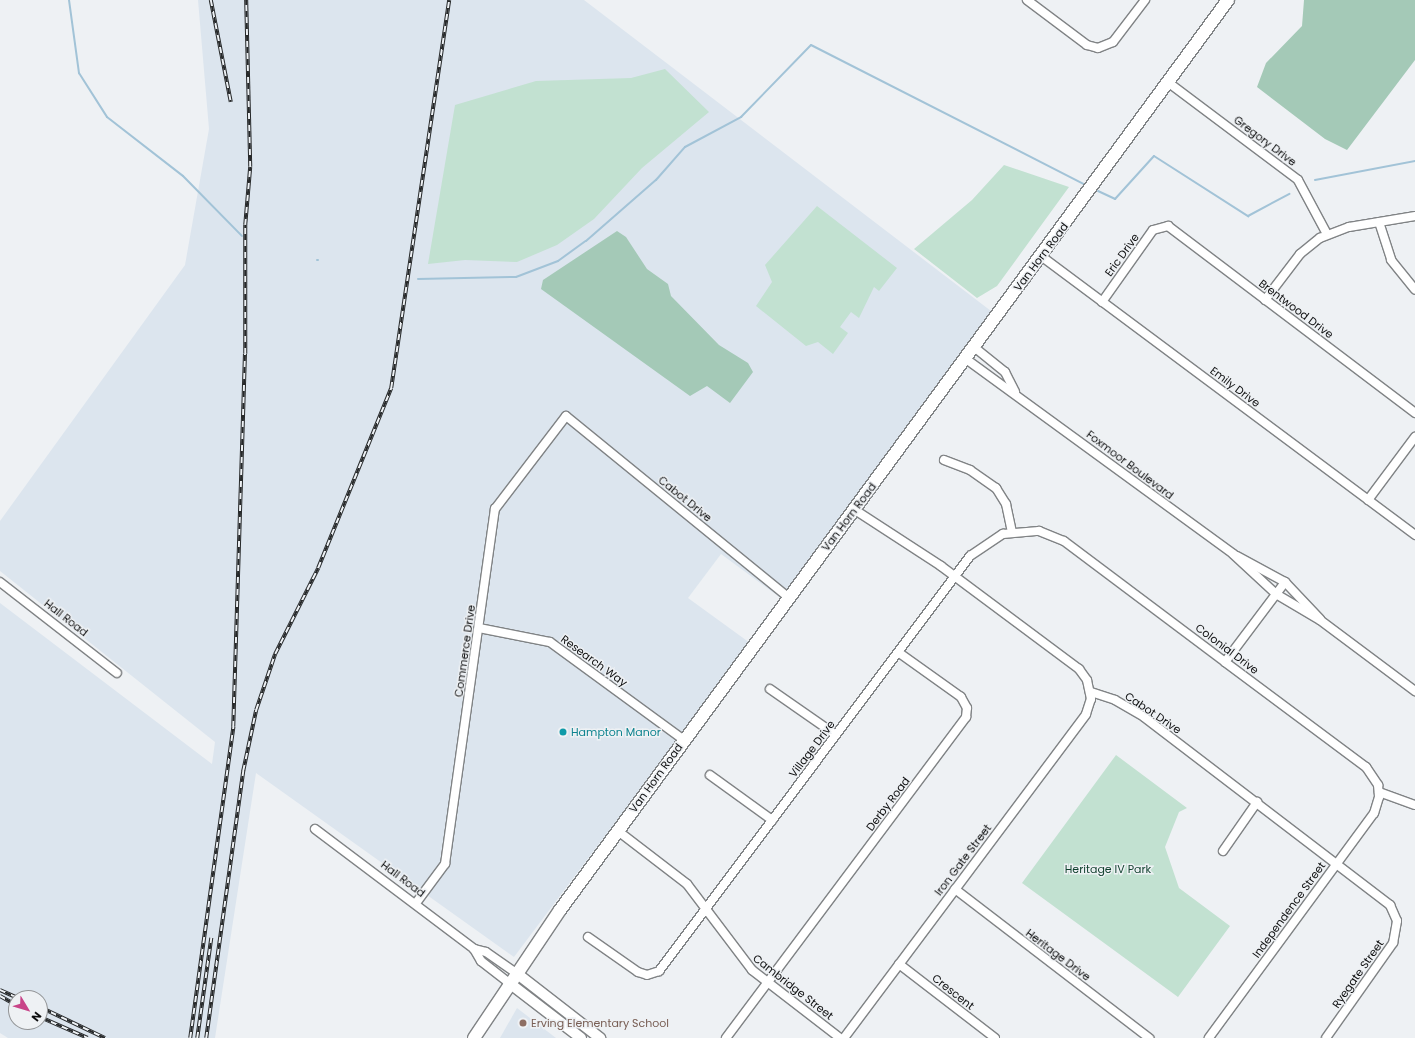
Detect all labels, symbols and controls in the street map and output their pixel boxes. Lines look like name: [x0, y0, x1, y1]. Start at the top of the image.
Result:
street label: Gregory Drive: [1231, 113, 1299, 169]
street label: Van Horn Road: [1011, 220, 1071, 294]
street label: Eric Drive: [1102, 231, 1142, 279]
street label: Brentwood Drive: [1256, 277, 1336, 341]
street label: Emily Drive: [1207, 364, 1263, 410]
street label: Foxmoor Boulevard: [1084, 428, 1176, 502]
street label: Cabot Drive: [656, 473, 714, 525]
street label: Van Horn Road: [819, 480, 879, 554]
street label: Hall Road: [41, 597, 91, 639]
street label: Commerce Drive: [452, 604, 478, 698]
street label: Colonial Drive: [1193, 621, 1261, 677]
street label: Research Way: [558, 633, 630, 689]
street label: Cabot Drive: [1122, 689, 1184, 737]
street label: Village Drive: [786, 718, 838, 780]
place label: Hampton Manor: [571, 725, 661, 739]
marker: Hampton Manor: [558, 727, 568, 737]
street label: Van Horn Road: [627, 741, 685, 815]
street label: Derby Road: [864, 775, 912, 833]
street label: Iron Gate Street: [932, 822, 994, 898]
street label: Hall Road: [378, 858, 428, 900]
street label: Independence Street: [1250, 860, 1328, 960]
park label: Heritage IV Park: [1065, 862, 1151, 876]
street label: Heritage Drive: [1023, 926, 1093, 984]
street label: Ryegate Street: [1329, 937, 1387, 1011]
street label: Cambridge Street: [750, 952, 836, 1022]
street label: Crescent: [929, 972, 977, 1012]
north arrow: [8, 990, 48, 1030]
text: N: [28, 1009, 46, 1025]
place label: Erving Elementary School: [531, 1016, 669, 1030]
marker: Erving Elementary School: [518, 1018, 528, 1028]

